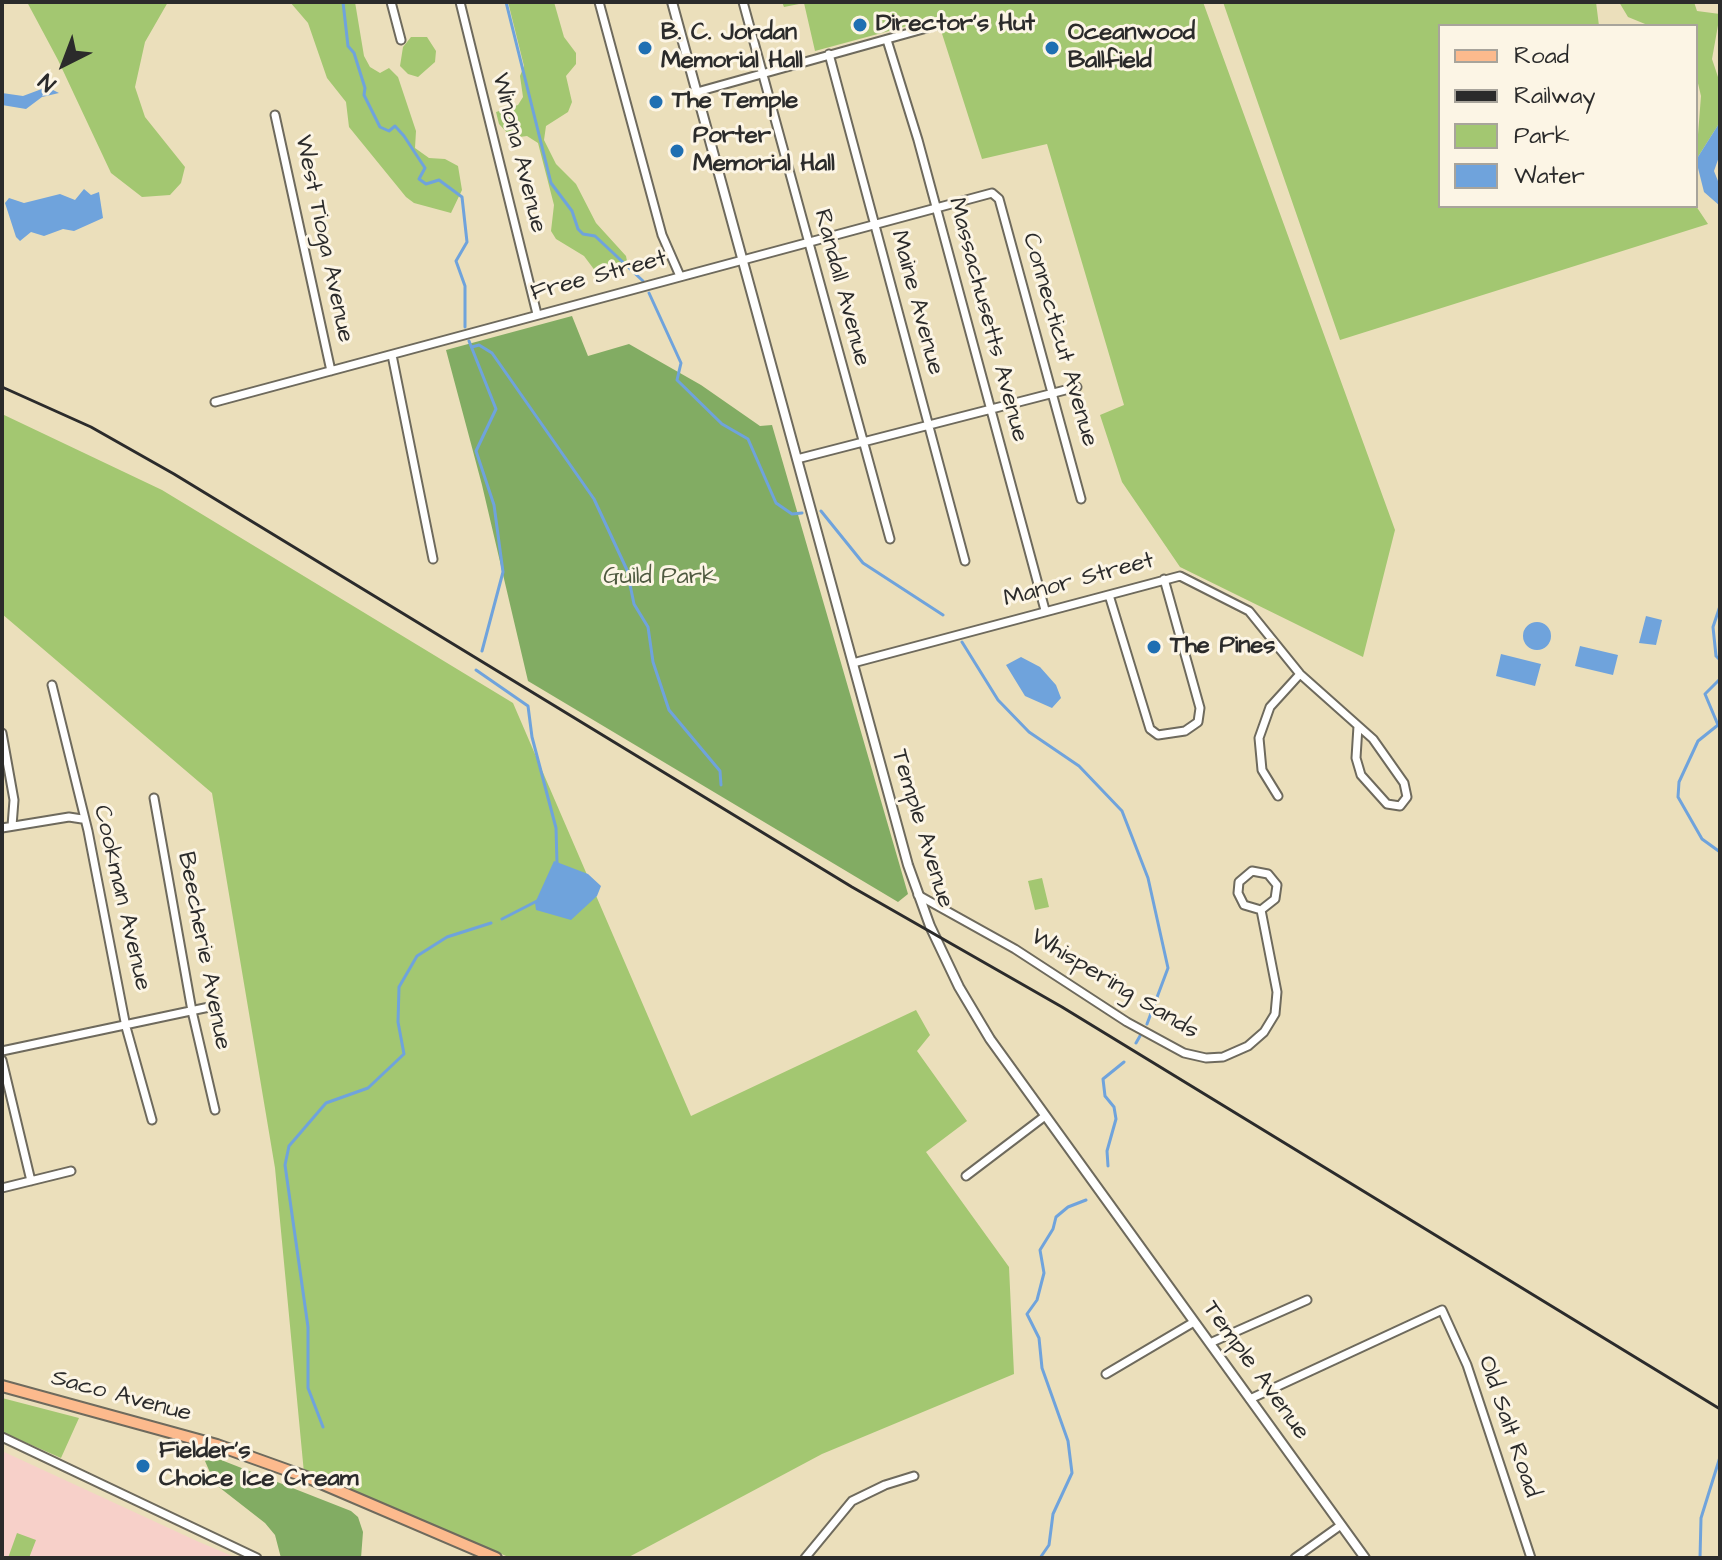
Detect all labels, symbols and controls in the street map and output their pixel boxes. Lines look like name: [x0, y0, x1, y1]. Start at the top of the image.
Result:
place label: Director's Hut: [876, 11, 1035, 39]
marker: Director's Hut: [851, 16, 869, 34]
place label: B. C. Jordan Memorial Hall: [661, 20, 803, 76]
place label: Oceanwood Ballfield: [1068, 20, 1195, 76]
north arrow: [24, 24, 104, 104]
legend: [1438, 24, 1698, 208]
marker: B. C. Jordan Memorial Hall: [636, 39, 654, 57]
marker: Oceanwood Ballfield: [1043, 39, 1061, 57]
text: Road: [1514, 39, 1569, 73]
text: N: [32, 66, 63, 98]
street label: Winona Avenue: [484, 70, 552, 236]
text: Railway: [1514, 79, 1596, 113]
place label: The Temple: [672, 88, 798, 116]
marker: The Temple: [647, 93, 665, 111]
text: Park: [1514, 119, 1570, 153]
place label: Porter Memorial Hall: [693, 123, 835, 179]
street label: West Tioga Avenue: [287, 133, 359, 345]
marker: Porter Memorial Hall: [668, 142, 686, 160]
text: Water: [1514, 159, 1585, 193]
street label: Massachusetts Avenue: [941, 195, 1033, 445]
street label: Randall Avenue: [806, 207, 876, 369]
street label: Maine Avenue: [883, 228, 949, 378]
street label: Connecticut Avenue: [1015, 230, 1103, 450]
street label: Free Street: [528, 245, 670, 309]
street label: Manor Street: [1001, 547, 1157, 615]
park label: Guild Park: [603, 564, 717, 592]
place label: The Pines: [1170, 633, 1275, 661]
marker: The Pines: [1145, 638, 1163, 656]
street label: Temple Avenue: [883, 746, 959, 912]
street label: Cookman Avenue: [86, 803, 156, 993]
street label: Beecherie Avenue: [170, 850, 236, 1052]
street label: Whispering Sands: [1025, 923, 1203, 1047]
street label: Temple Avenue: [1195, 1296, 1315, 1446]
street label: Old Salt Road: [1470, 1353, 1546, 1501]
street label: Saco Avenue: [48, 1364, 194, 1430]
place label: Fielder's Choice Ice Cream: [159, 1438, 358, 1494]
marker: Fielder's Choice Ice Cream: [134, 1457, 152, 1475]

